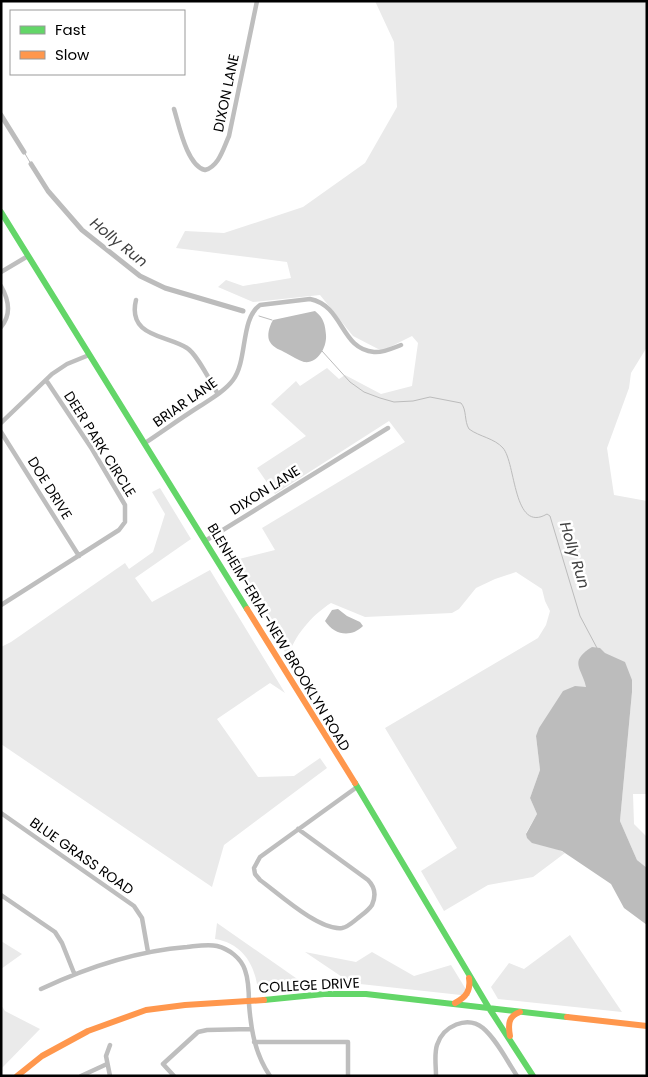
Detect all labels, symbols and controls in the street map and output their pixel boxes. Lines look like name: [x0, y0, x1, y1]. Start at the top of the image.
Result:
legend: [10, 10, 185, 75]
text: Fast: [55, 19, 86, 40]
text: Slow: [55, 44, 90, 65]
street label: DIXON LANE: [208, 52, 244, 134]
water label: Holly Run: [86, 212, 152, 272]
street label: BRIAR LANE: [149, 372, 221, 432]
street label: DEER PARK CIRCLE: [59, 387, 141, 501]
street label: DOE DRIVE: [23, 453, 77, 523]
street label: DIXON LANE: [226, 461, 304, 519]
street label: BLENHEIM-ERIAL-NEW BROOKLYN ROAD: [203, 519, 355, 755]
water label: Holly Run: [555, 519, 595, 591]
street label: BLUE GRASS ROAD: [26, 813, 138, 899]
street label: COLLEGE DRIVE: [258, 972, 360, 998]

